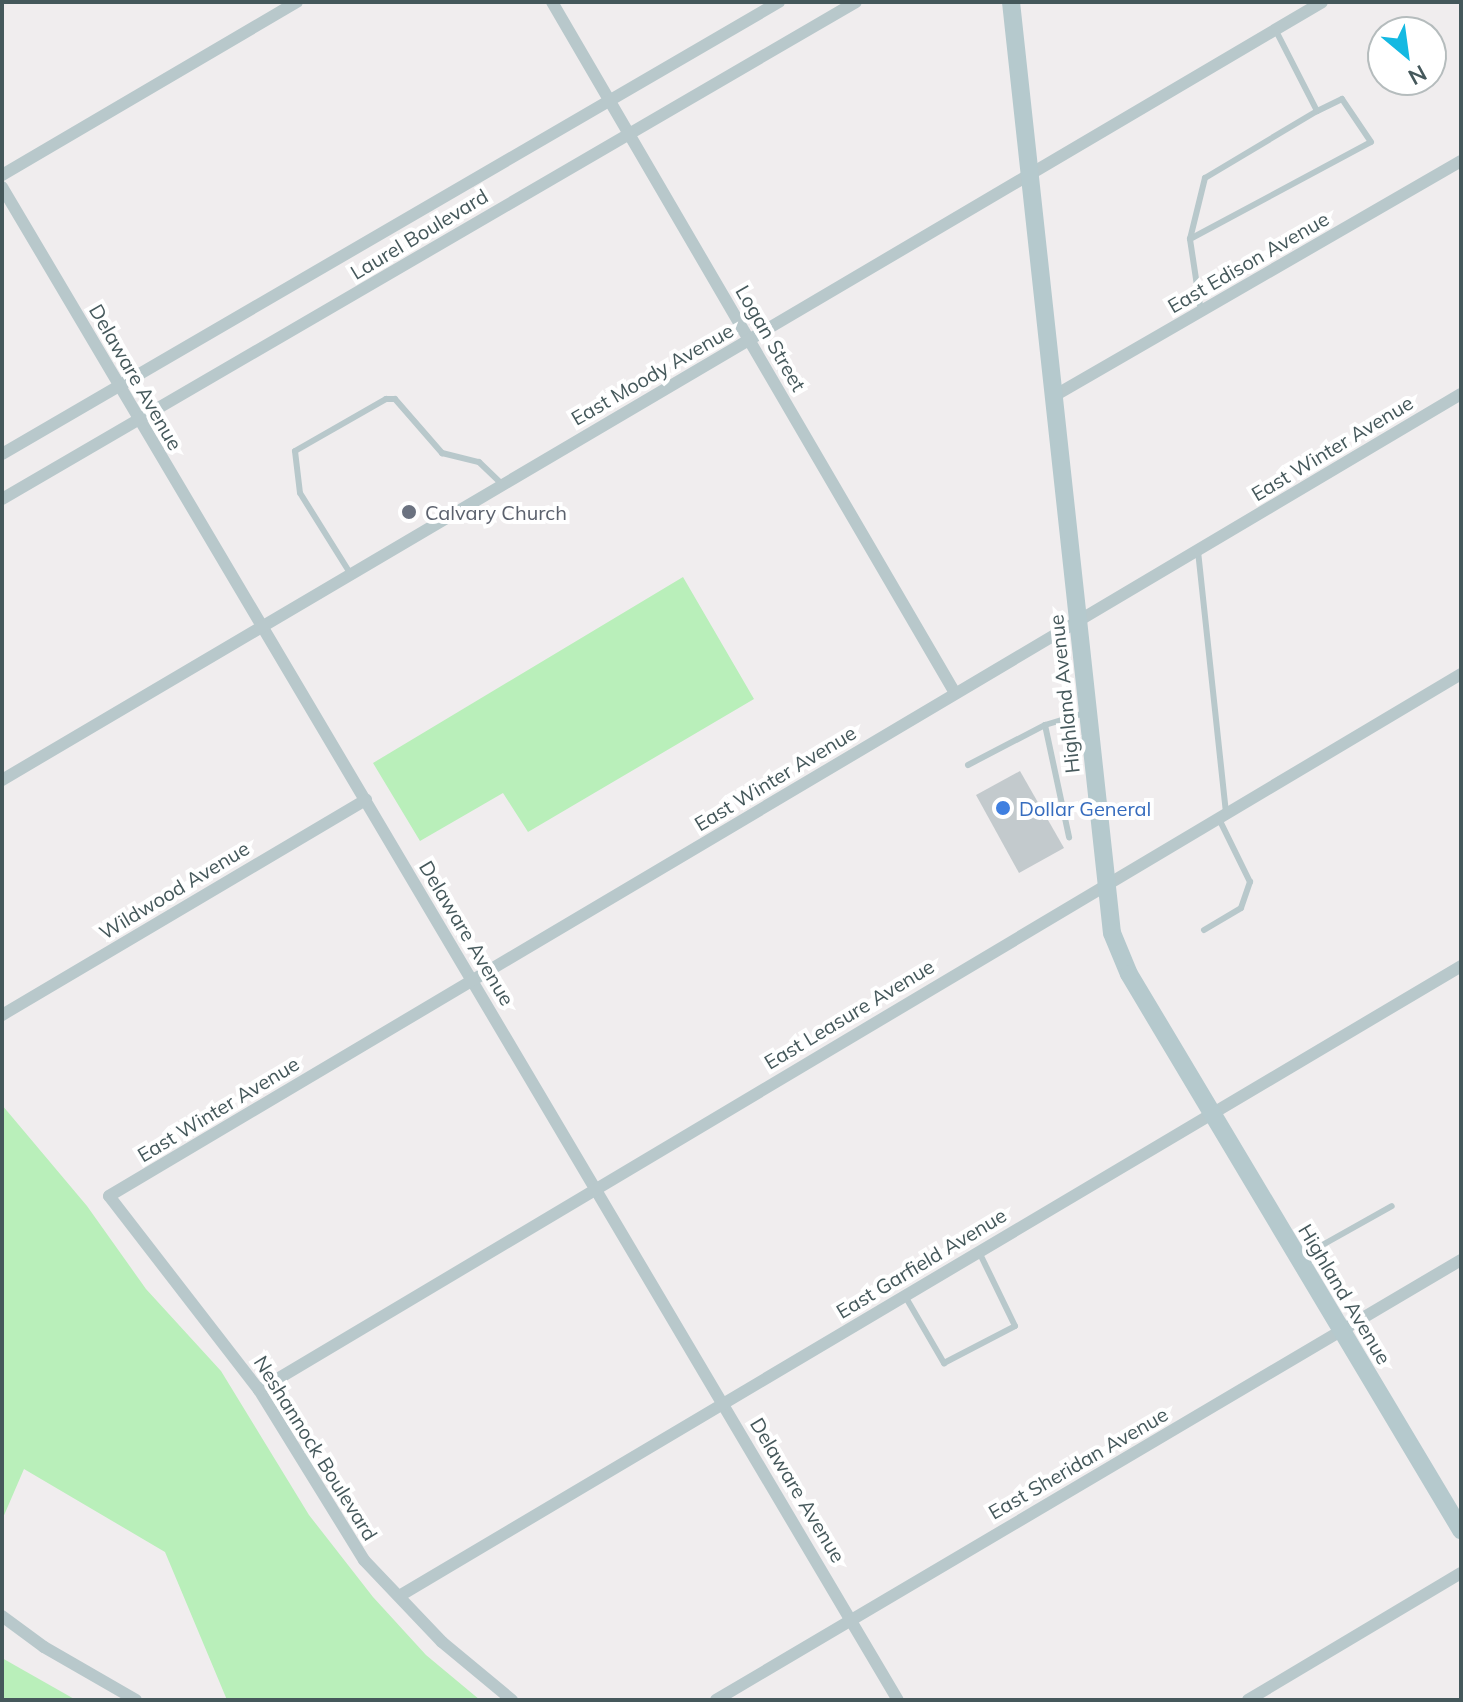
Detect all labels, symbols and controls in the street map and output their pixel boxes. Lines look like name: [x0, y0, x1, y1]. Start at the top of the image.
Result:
north arrow: [1367, 16, 1447, 96]
text: N: [1404, 59, 1432, 92]
street label: Laurel Boulevard: [346, 184, 492, 284]
street label: East Edison Avenue: [1163, 206, 1333, 318]
street label: Logan Street: [731, 281, 811, 395]
street label: Delaware Avenue: [84, 300, 188, 454]
street label: East Moody Avenue: [567, 318, 737, 430]
street label: East Winter Avenue: [1247, 390, 1417, 506]
place label: Calvary Church: [425, 500, 567, 524]
marker: Calvary Church: [400, 503, 418, 521]
street label: Highland Avenue: [1044, 614, 1084, 774]
street label: East Winter Avenue: [690, 720, 860, 836]
place label: Dollar General: [1019, 796, 1151, 820]
marker: Dollar General: [994, 799, 1012, 817]
street label: Wildwood Avenue: [95, 836, 253, 944]
street label: Delaware Avenue: [414, 856, 520, 1010]
street label: East Leasure Avenue: [760, 954, 938, 1074]
street label: East Winter Avenue: [133, 1051, 303, 1167]
street label: East Garfield Avenue: [832, 1203, 1010, 1323]
street label: Highland Avenue: [1294, 1220, 1396, 1368]
street label: Neshannock Boulevard: [249, 1351, 383, 1545]
street label: East Sheridan Avenue: [984, 1402, 1172, 1524]
street label: Delaware Avenue: [745, 1413, 851, 1567]

